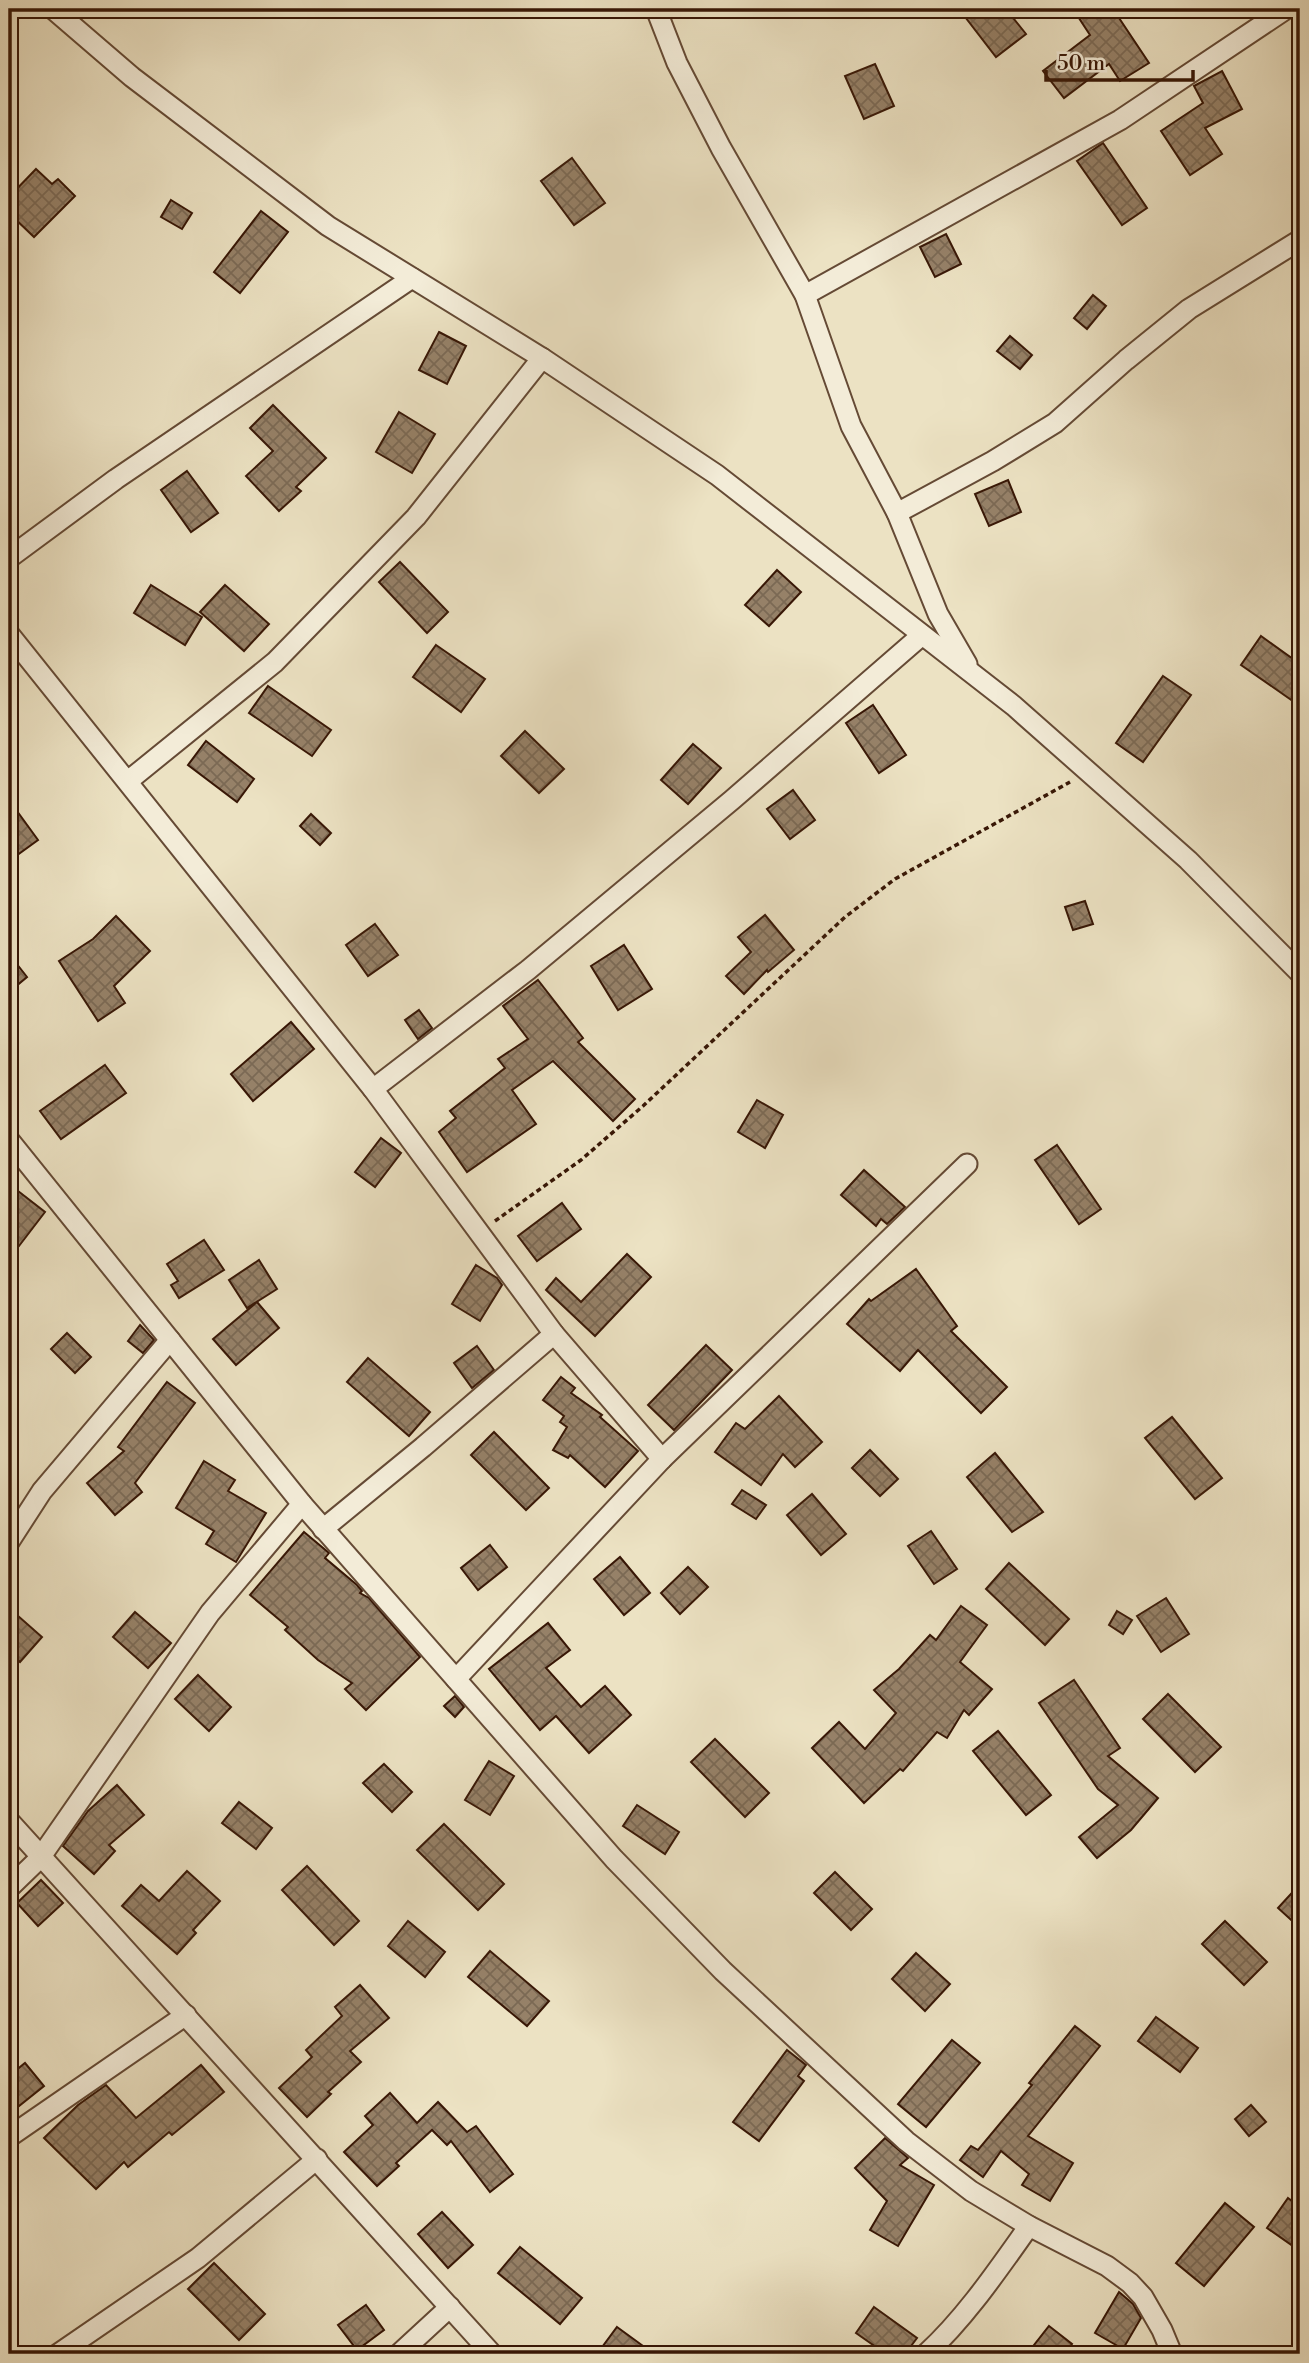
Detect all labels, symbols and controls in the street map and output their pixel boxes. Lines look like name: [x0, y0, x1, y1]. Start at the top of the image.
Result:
scale bar: [1046, 38, 1194, 82]
text: 50 m: [1057, 51, 1105, 77]

